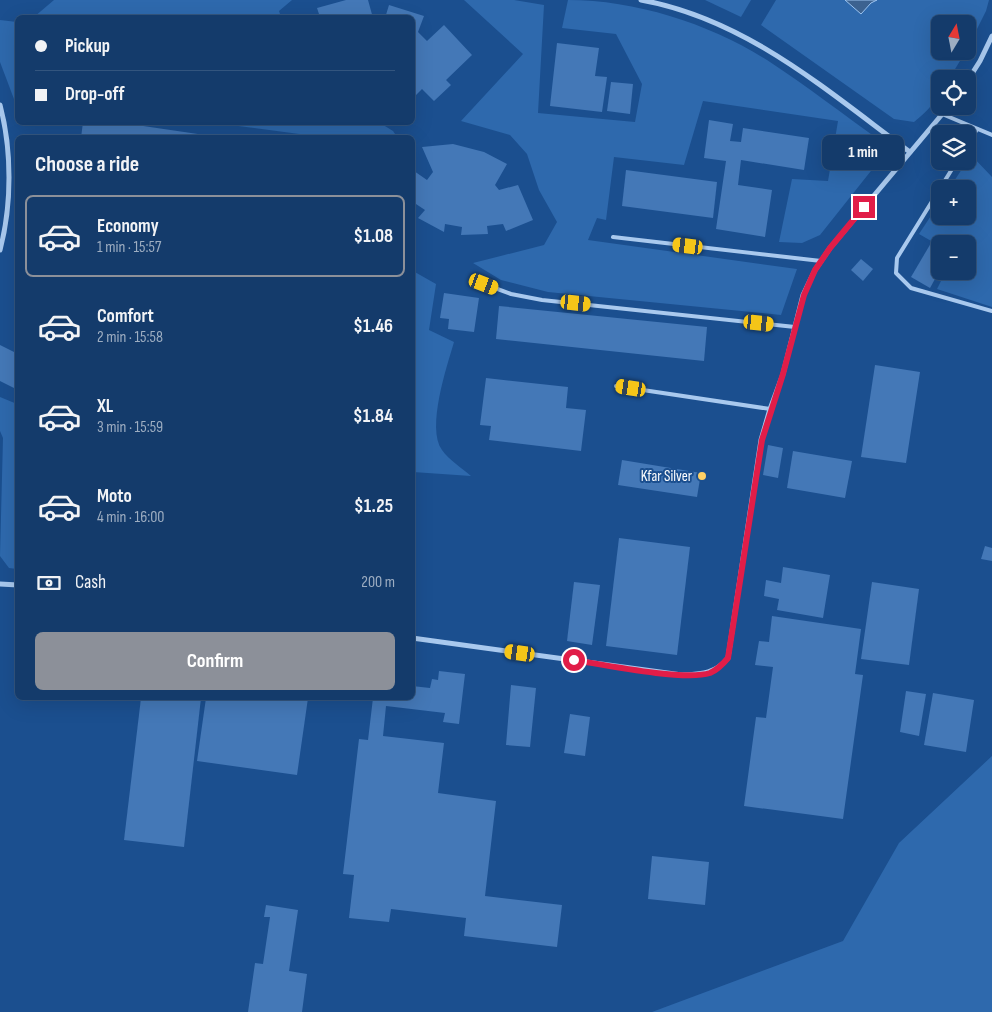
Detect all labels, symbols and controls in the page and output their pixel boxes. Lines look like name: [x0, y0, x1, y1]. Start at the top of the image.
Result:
north arrow: [931, 15, 976, 60]
map controls: [931, 15, 976, 280]
text: Pickup: [65, 35, 110, 58]
button: locate: [931, 70, 976, 115]
text: Drop-off: [65, 83, 125, 106]
button: layers: [931, 125, 976, 170]
callout: 1 min: [823, 134, 905, 170]
text: 1 min: [848, 143, 878, 162]
text: Choose a ride: [35, 151, 139, 178]
button: +: [931, 180, 976, 225]
route end: [853, 196, 875, 218]
icon: car: [37, 214, 82, 259]
text: Economy: [97, 215, 159, 238]
text: $1.08: [353, 225, 393, 248]
button: −: [931, 235, 976, 280]
car: [672, 237, 703, 255]
text: 1 min · 15:57: [97, 238, 161, 257]
car: [467, 272, 500, 296]
car: [560, 294, 591, 312]
icon: car: [37, 304, 82, 349]
text: Comfort: [97, 305, 154, 328]
car: [743, 314, 774, 332]
text: $1.46: [353, 315, 393, 338]
text: 2 min · 15:58: [97, 328, 163, 347]
car: [615, 378, 646, 398]
icon: car: [37, 394, 82, 439]
text: XL: [97, 395, 113, 418]
text: $1.84: [353, 405, 393, 428]
text: 3 min · 15:59: [97, 418, 163, 437]
place label: Kfar Silver: [641, 467, 693, 486]
marker: Kfar Silver: [696, 470, 708, 482]
icon: car: [37, 484, 82, 529]
text: Moto: [97, 485, 132, 508]
text: $1.25: [354, 495, 393, 518]
text: 4 min · 16:00: [97, 508, 165, 527]
icon: cash: [35, 569, 63, 597]
text: Cash: [75, 571, 106, 594]
text: 200 m: [361, 573, 395, 592]
button: Confirm: [35, 632, 395, 690]
car: [504, 643, 535, 663]
route start: [563, 649, 585, 671]

